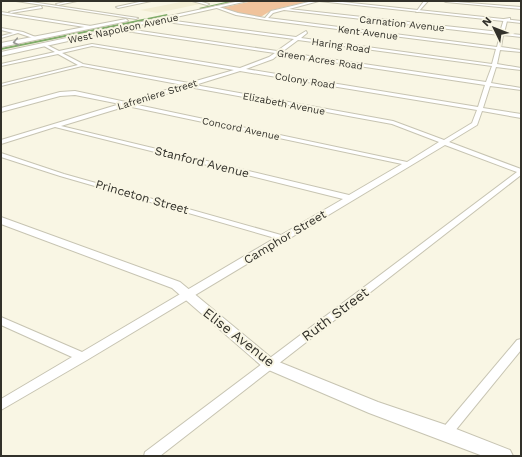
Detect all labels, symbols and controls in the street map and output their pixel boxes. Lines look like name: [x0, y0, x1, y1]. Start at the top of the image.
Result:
north arrow: [474, 8, 514, 48]
street label: West Napoleon Avenue: [67, 11, 179, 46]
street label: Carnation Avenue: [359, 14, 445, 33]
text: N: [480, 14, 495, 29]
street label: Kent Avenue: [337, 23, 399, 42]
street label: Haring Road: [311, 36, 371, 55]
one-way arrow: [12, 38, 19, 46]
street label: Green Acres Road: [276, 47, 364, 72]
street label: Colony Road: [274, 70, 336, 91]
street label: Lafreniere Street: [116, 77, 199, 112]
street label: Elizabeth Avenue: [242, 90, 326, 117]
street label: Concord Avenue: [201, 115, 281, 142]
street label: Stanford Avenue: [153, 143, 251, 181]
street label: Princeton Street: [94, 177, 190, 217]
street label: Camphor Street: [241, 207, 329, 267]
street label: Ruth Street: [299, 284, 372, 344]
street label: Elise Avenue: [200, 304, 278, 370]

